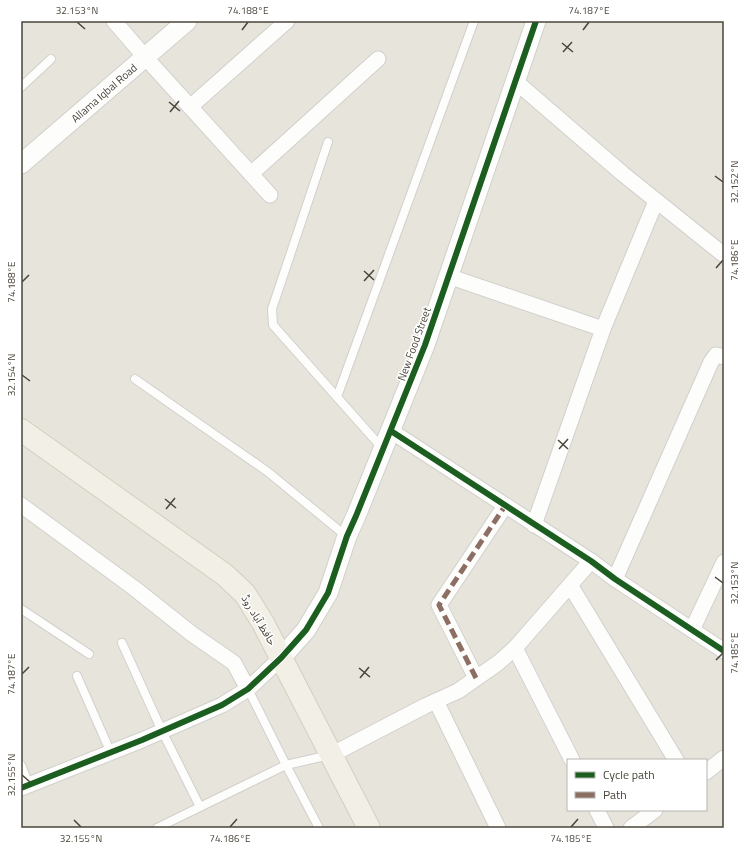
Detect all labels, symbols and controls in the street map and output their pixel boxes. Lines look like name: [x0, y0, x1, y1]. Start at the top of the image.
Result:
text: 32.153°N: [56, 3, 98, 18]
text: 74.188°E: [227, 3, 269, 18]
text: 74.187°E: [568, 3, 610, 18]
street label: Allama Iqbal Road: [68, 60, 141, 126]
text: 32.152°N: [727, 161, 742, 203]
text: 74.186°E: [727, 239, 742, 281]
text: 74.188°E: [4, 261, 19, 303]
street label: New Food Street: [393, 305, 435, 383]
text: 32.154°N: [4, 354, 19, 396]
text: 32.153°N: [727, 562, 742, 604]
street label: حافظ آباد روڈ: [238, 592, 281, 649]
text: 74.185°E: [727, 632, 742, 674]
text: 74.187°E: [4, 653, 19, 695]
text: 32.155°N: [4, 754, 19, 796]
legend: [567, 759, 707, 811]
text: Cycle path: [603, 765, 655, 784]
text: Path: [603, 785, 627, 804]
text: 32.155°N: [60, 831, 102, 846]
text: 74.186°E: [209, 831, 251, 846]
text: 74.185°E: [550, 831, 592, 846]

